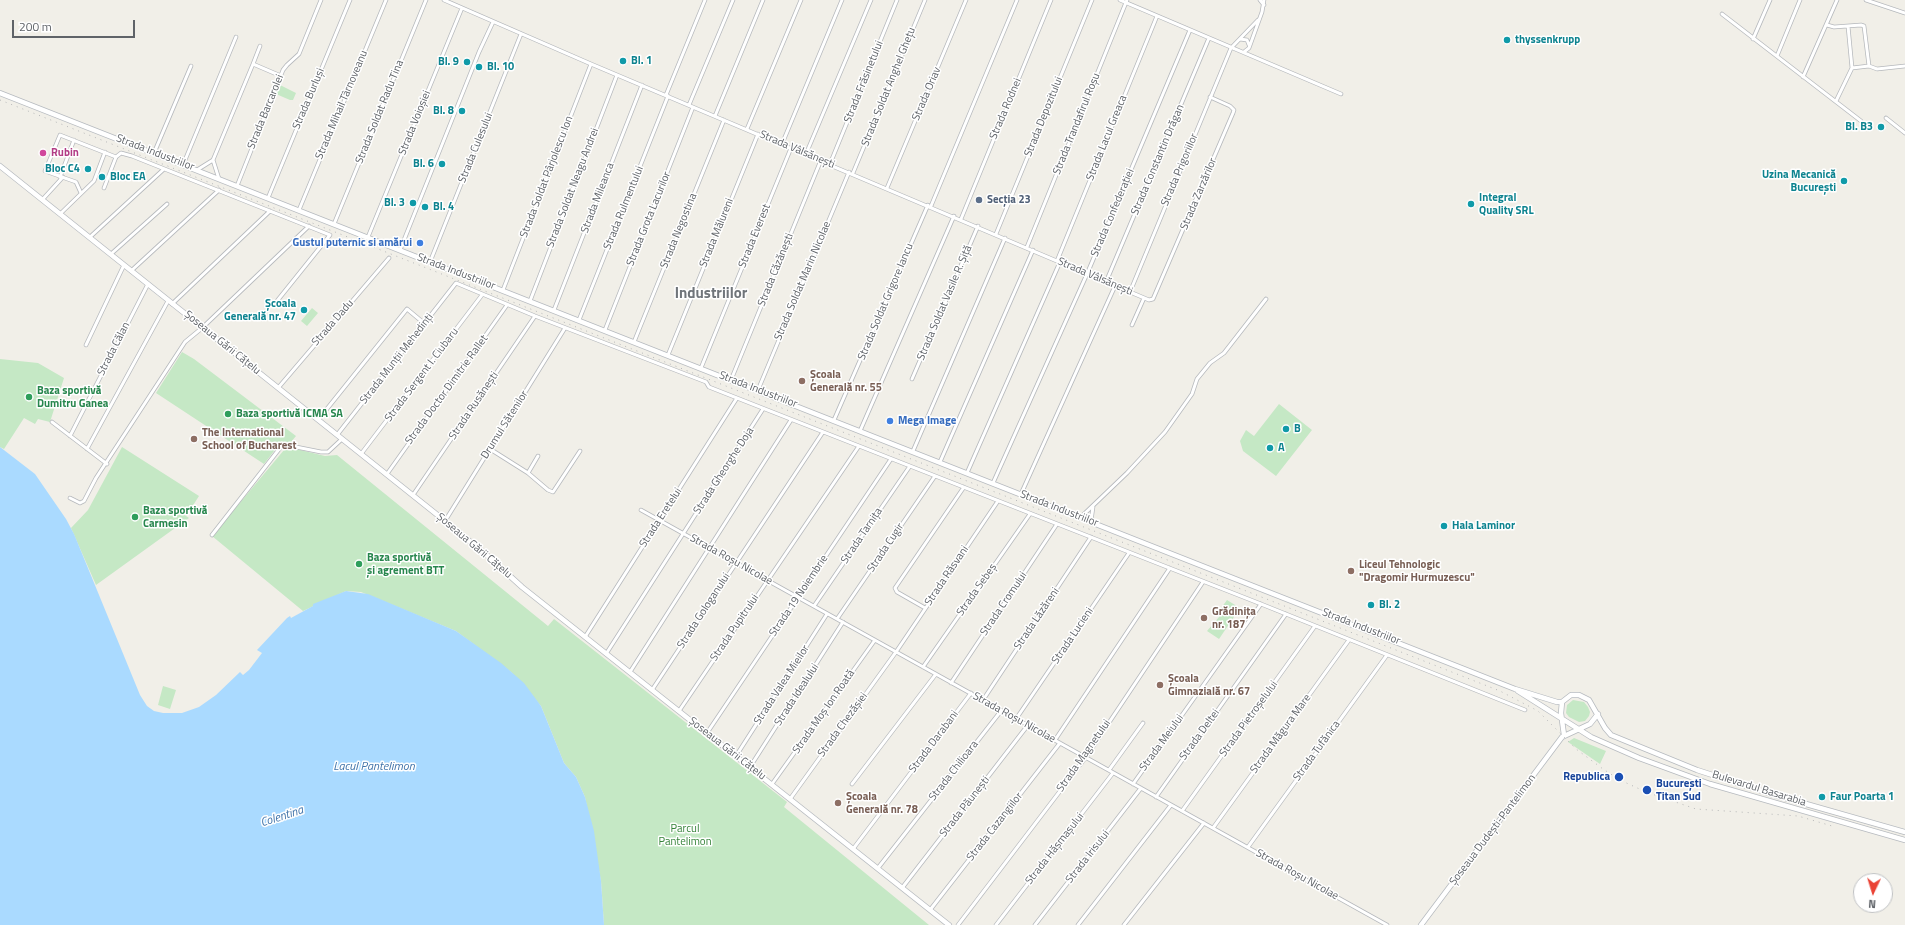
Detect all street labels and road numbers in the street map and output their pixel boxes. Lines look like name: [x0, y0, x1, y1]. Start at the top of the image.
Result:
street label: Strada Soldat Anghel Ghețu: [859, 26, 919, 148]
street label: Strada Frăsinetului: [842, 39, 886, 125]
street label: Strada Mihail Târnoveanu: [313, 49, 371, 161]
street label: Strada Soldat Radu Tina: [353, 58, 407, 166]
street label: Strada Oriav: [910, 65, 944, 123]
street label: Strada Burluși: [290, 66, 328, 132]
street label: Strada Trandafirul Roșu: [1051, 71, 1103, 177]
street label: Strada Barcarolei: [245, 73, 287, 151]
street label: Strada Depozitului: [1022, 75, 1066, 159]
street label: Strada Rodnei: [987, 77, 1025, 141]
street label: Strada Voioșiei: [396, 89, 434, 157]
street label: Strada Lacul Greaca: [1084, 93, 1130, 183]
street label: Strada Constantin Drăgan: [1129, 103, 1187, 217]
street label: Strada Culesului: [456, 111, 496, 185]
street label: Strada Soldat Pârjolescu Ion: [518, 114, 576, 240]
street label: Strada Soldat Neagu Andrei: [544, 126, 602, 250]
street label: Strada Vâlsănești: [757, 128, 837, 172]
street label: Strada Industriilor: [114, 132, 196, 174]
street label: Strada Prigoriilor: [1159, 132, 1201, 208]
street label: Strada Zarzărilor: [1178, 156, 1220, 232]
street label: Strada Mileanca: [579, 161, 617, 235]
street label: Strada Rulmentului: [601, 164, 647, 252]
street label: Strada Confederației: [1088, 167, 1138, 259]
street label: Strada Grota Lacurilor: [624, 170, 674, 268]
street label: Strada Negostina: [658, 191, 700, 271]
street label: Strada Mălureni: [697, 196, 737, 270]
street label: Strada Everest: [736, 202, 774, 270]
street label: Strada Soldat Marin Nicolae: [772, 220, 834, 342]
street label: Strada Căzănești: [755, 232, 797, 308]
street label: Strada Soldat Grigore Iancu: [855, 242, 917, 362]
street label: Strada Soldat Vasile R. Șiță: [915, 243, 975, 363]
street label: Strada Industriilor: [415, 251, 497, 293]
street label: Strada Vâlsănești: [1055, 255, 1135, 299]
street label: Strada Dadu: [309, 297, 357, 349]
street label: Șoseaua Gării Cățelu: [181, 308, 263, 378]
street label: Strada Munții Mehedinți: [358, 311, 436, 407]
street label: Strada Călan: [95, 320, 133, 378]
street label: Strada Sergent I. Ciubaru: [382, 325, 462, 425]
street label: Strada Doctor Dimitrie Rallet: [403, 333, 491, 447]
street label: Strada Industriilor: [717, 369, 799, 411]
street label: Strada Rusănești: [446, 370, 502, 442]
street label: Drumul Sătenilor: [479, 388, 531, 462]
street label: Strada Gheorghe Doja: [691, 425, 757, 517]
street label: Strada Eretelui: [637, 486, 685, 550]
street label: Strada Industriilor: [1018, 488, 1100, 530]
street label: Strada Tarnița: [838, 506, 886, 566]
street label: Șoseaua Gării Cățelu: [434, 511, 514, 581]
street label: Strada Cugir: [865, 521, 907, 575]
street label: Strada Roșu Nicolae: [687, 532, 775, 588]
street label: Strada Răsvani: [922, 544, 972, 608]
street label: Strada 19 Noiembrie: [767, 553, 831, 639]
street label: Strada Sebeș: [954, 561, 1000, 619]
street label: Strada Cromului: [978, 570, 1030, 638]
street label: Strada Gologanului: [675, 571, 733, 651]
street label: Strada Lăzăreni: [1011, 586, 1063, 652]
street label: Strada Pupitrului: [708, 592, 762, 664]
street label: Strada Lucieni: [1049, 605, 1097, 667]
street label: Strada Industriilor: [1320, 606, 1402, 648]
street label: Strada Valea Mieilor: [751, 643, 813, 727]
street label: Strada Idealului: [772, 661, 822, 729]
street label: Strada Moș Ion Roată: [790, 667, 858, 757]
street label: Strada Pietroșelului: [1217, 679, 1281, 759]
street label: Strada Chezășiei: [815, 690, 871, 760]
street label: Strada Roșu Nicolae: [970, 690, 1058, 746]
street label: Strada Măgura Mare: [1248, 692, 1314, 776]
street label: Strada Deltei: [1177, 707, 1223, 763]
street label: Strada Darabani: [906, 708, 962, 776]
street label: Strada Meiului: [1137, 712, 1187, 774]
street label: Șoseaua Gării Cățelu: [686, 715, 768, 783]
street label: Strada Magnetului: [1054, 717, 1114, 795]
street label: Strada Tufănica: [1291, 718, 1343, 784]
street label: Strada Chilioara: [926, 738, 982, 804]
street label: Bulevardul Basarabia: [1710, 768, 1808, 810]
street label: Șoseaua Dudești-Pantelimon: [1447, 772, 1539, 888]
street label: Strada Păunești: [937, 774, 993, 840]
street label: Strada Cazangiilor: [964, 790, 1026, 864]
street label: Strada Hășmașului: [1023, 811, 1087, 887]
street label: Strada Irisului: [1063, 828, 1113, 886]
street label: Strada Roșu Nicolae: [1253, 847, 1341, 903]

